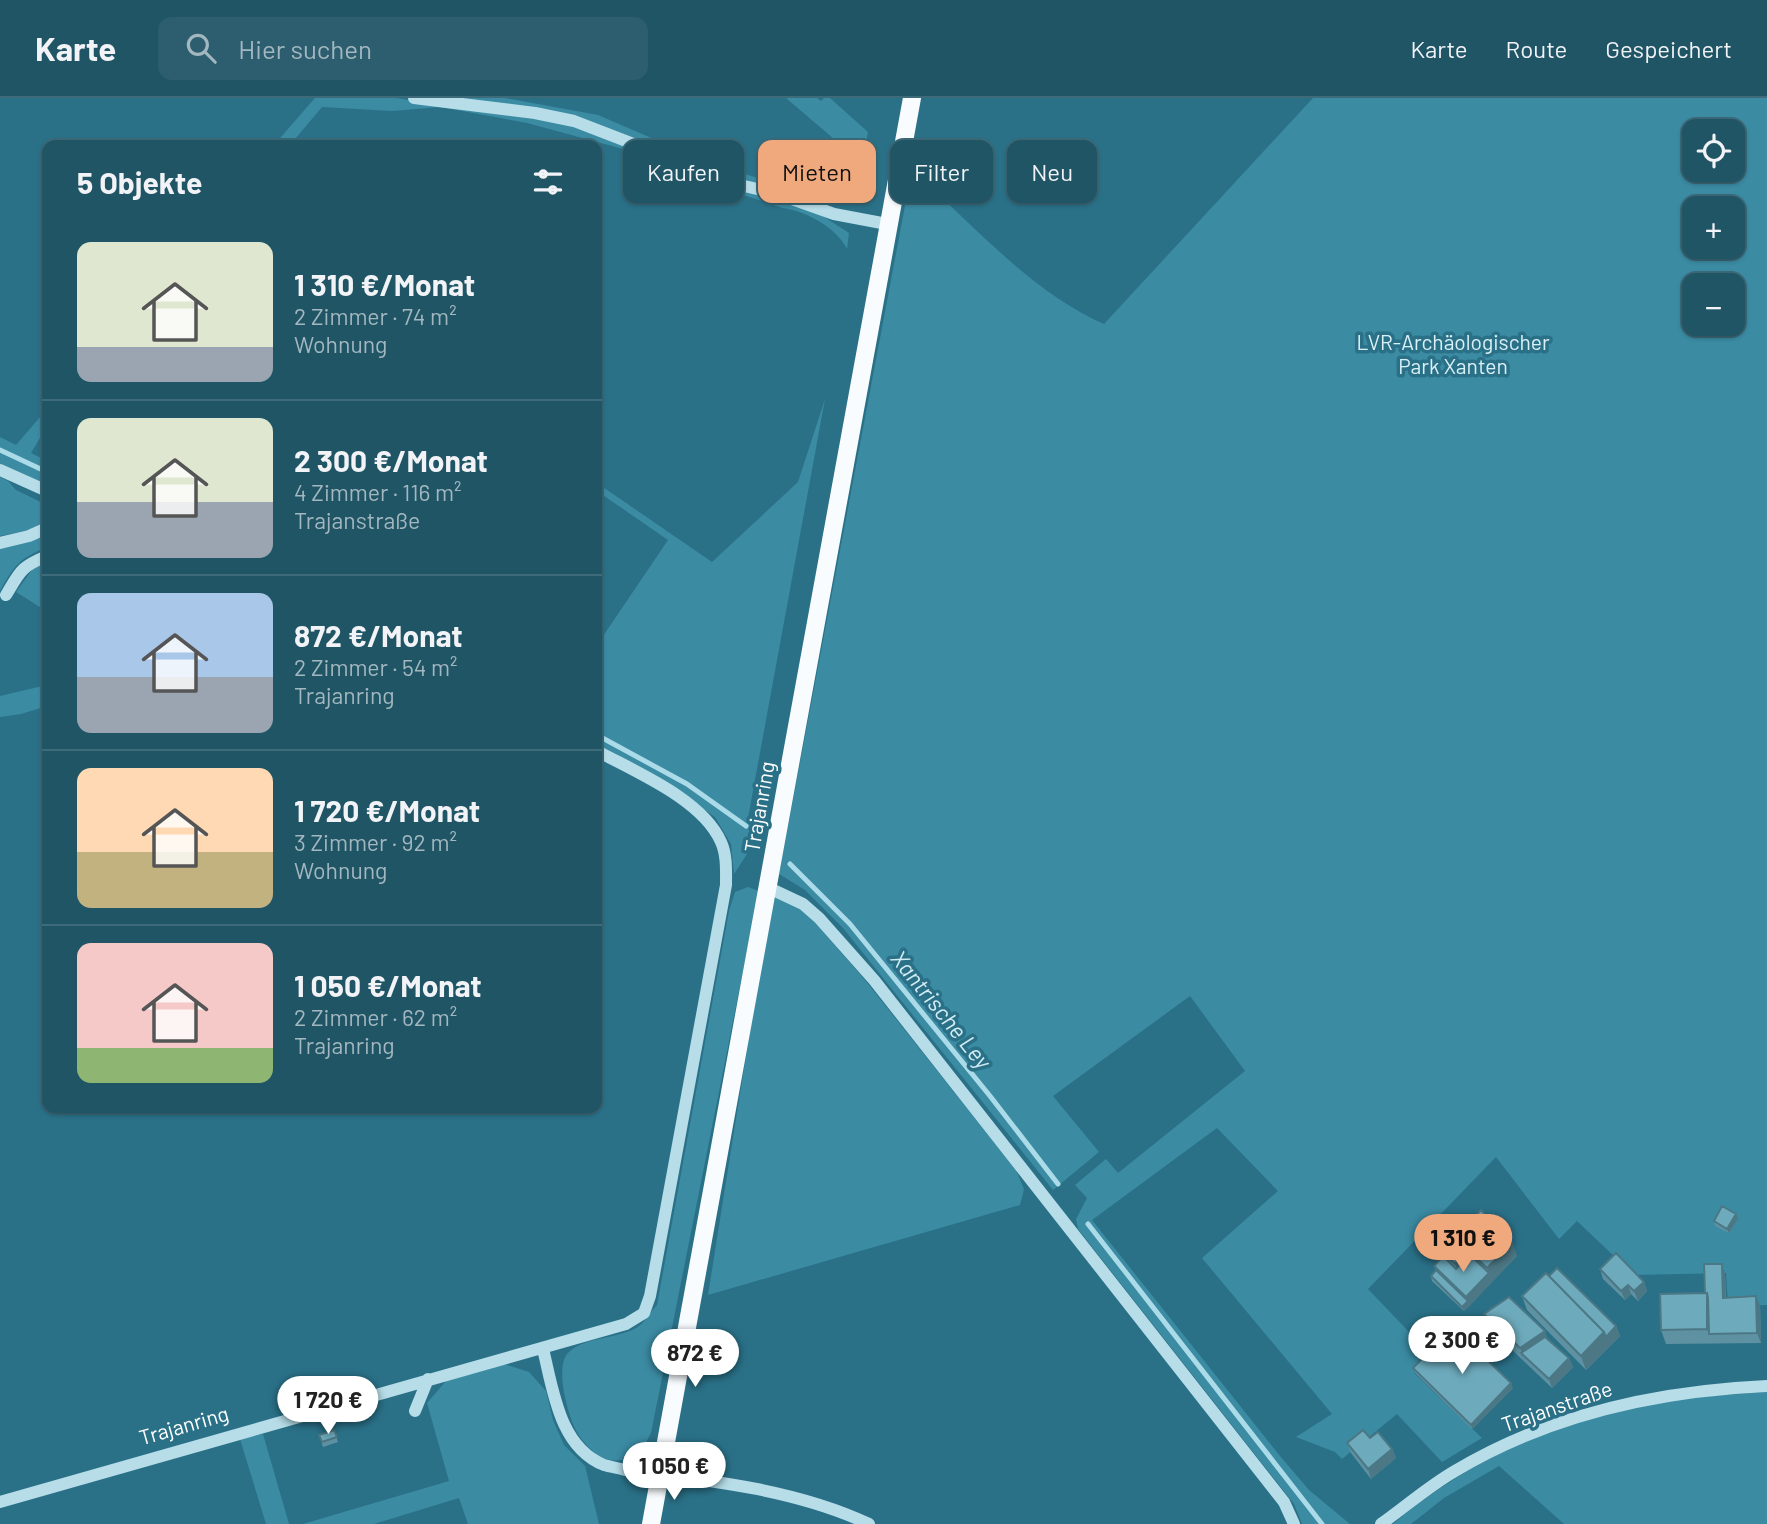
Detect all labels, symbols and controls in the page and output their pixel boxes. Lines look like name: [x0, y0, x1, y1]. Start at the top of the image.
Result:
search box: [158, 17, 648, 80]
text: Karte: [35, 28, 116, 68]
icon: search: [182, 29, 220, 67]
text: Hier suchen: [238, 33, 372, 64]
text: Karte: [1410, 34, 1468, 63]
text: Route: [1506, 34, 1567, 63]
text: Gespeichert: [1605, 34, 1732, 63]
map controls: [1682, 119, 1745, 336]
button: locate: [1682, 119, 1745, 182]
chip: Kaufen: [623, 140, 744, 203]
chip: Mieten: [758, 140, 876, 203]
chip: Filter: [890, 140, 993, 203]
chip: Neu: [1007, 140, 1097, 203]
icon: filters: [529, 163, 567, 201]
text: 5 Objekte: [77, 164, 202, 200]
button: +: [1682, 196, 1745, 259]
text: 1 310 €/Monat: [294, 266, 475, 302]
icon: home: [133, 270, 217, 354]
button: −: [1682, 273, 1745, 336]
text: 2 Zimmer · 74 m²: [294, 302, 457, 330]
park label: LVR-Archäologischer Park Xanten: [1356, 329, 1550, 378]
text: Wohnung: [294, 330, 387, 358]
text: 2 300 €/Monat: [294, 442, 488, 478]
icon: home: [133, 446, 217, 530]
text: 4 Zimmer · 116 m²: [294, 478, 461, 506]
text: Trajanstraße: [294, 506, 420, 534]
text: 872 €/Monat: [294, 617, 463, 653]
icon: home: [133, 621, 217, 705]
text: 2 Zimmer · 54 m²: [294, 653, 458, 681]
text: Trajanring: [294, 681, 395, 709]
street label: Trajanring: [738, 759, 779, 854]
text: 1 720 €/Monat: [294, 792, 480, 828]
icon: home: [133, 796, 217, 880]
text: 3 Zimmer · 92 m²: [294, 828, 457, 856]
text: Wohnung: [294, 856, 387, 884]
water label: Xantrische Ley: [886, 945, 998, 1075]
text: 1 050 €/Monat: [294, 967, 482, 1003]
icon: home: [133, 971, 217, 1055]
text: 2 Zimmer · 62 m²: [294, 1003, 457, 1031]
text: Trajanring: [294, 1031, 395, 1059]
pin: 1 310 €: [1398, 1214, 1528, 1274]
text: 1 310 €: [1430, 1223, 1496, 1251]
pin: 2 300 €: [1397, 1316, 1527, 1376]
text: 2 300 €: [1424, 1325, 1500, 1353]
pin: 872 €: [646, 1330, 744, 1389]
text: 872 €: [667, 1338, 723, 1366]
street label: Trajanstraße: [1498, 1375, 1615, 1436]
pin: 1 720 €: [263, 1376, 393, 1436]
text: 1 720 €: [293, 1385, 363, 1413]
street label: Trajanring: [136, 1400, 231, 1449]
pin: 1 050 €: [609, 1442, 739, 1502]
text: 1 050 €: [639, 1451, 709, 1479]

